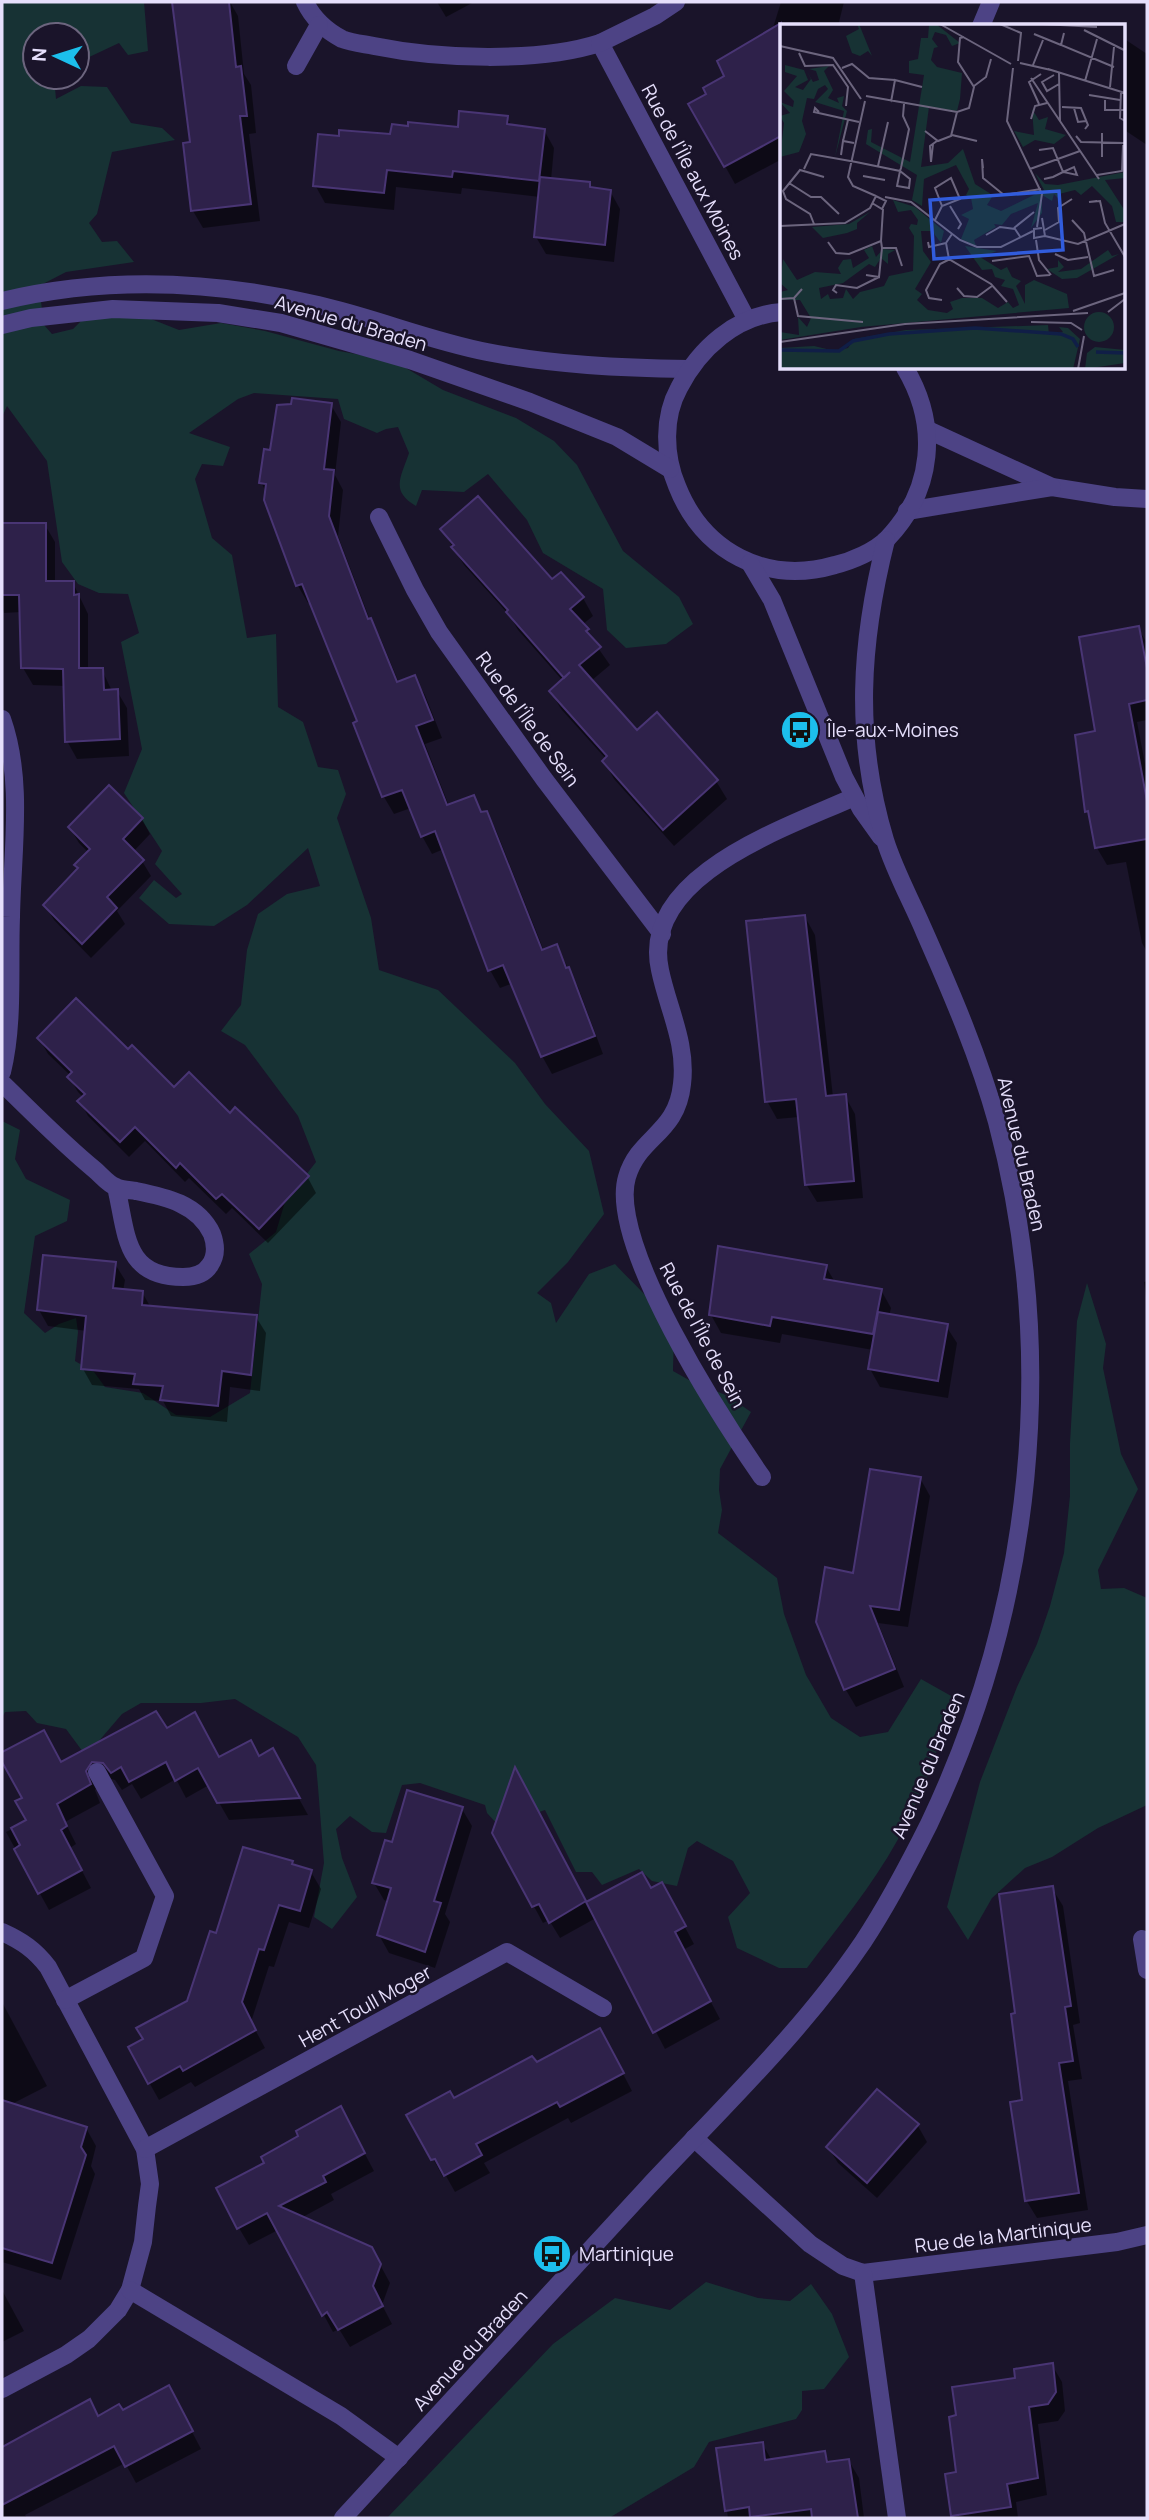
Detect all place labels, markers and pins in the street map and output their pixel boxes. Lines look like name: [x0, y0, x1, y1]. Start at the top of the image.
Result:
bus stop icon: Île-aux-Moines: [779, 709, 821, 751]
place label: Île-aux-Moines: [826, 717, 959, 743]
bus stop icon: Martinique: [531, 2233, 573, 2275]
place label: Martinique: [579, 2241, 674, 2267]

